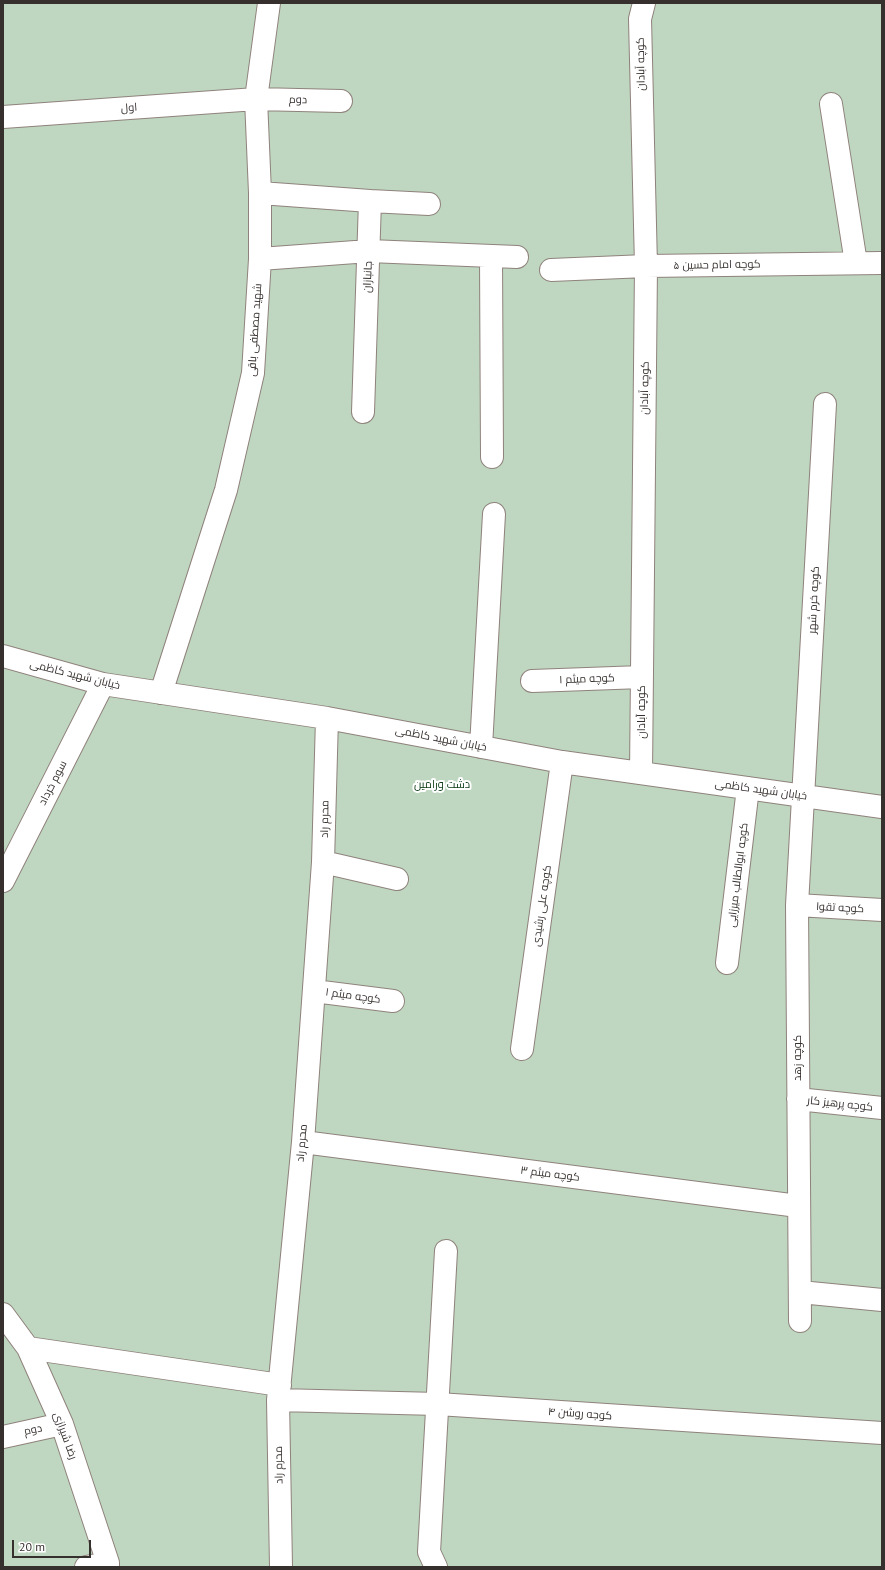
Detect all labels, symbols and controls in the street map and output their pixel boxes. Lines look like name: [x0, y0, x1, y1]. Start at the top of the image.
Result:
street label: کوچه آبادان: [634, 37, 648, 91]
street label: دوم: [289, 93, 307, 107]
street label: اول: [120, 101, 138, 115]
street label: کوچه امام حسین ۵: [673, 258, 761, 272]
street label: جانبازان: [361, 261, 375, 293]
street label: شهید مصطفی باقی: [245, 283, 265, 377]
street label: کوچه آبادان: [638, 361, 652, 415]
street label: کوچه خرم شهر: [806, 566, 822, 634]
street label: خیابان شهید کاظمی: [28, 657, 122, 693]
street label: کوچه میثم ۱: [559, 671, 615, 687]
street label: کوچه آبادان: [635, 685, 649, 739]
street label: خیابان شهید کاظمی: [394, 724, 488, 754]
street label: سوم خرداد: [36, 759, 70, 807]
street label: خیابان شهید کاظمی: [714, 777, 808, 803]
park label: دشت ورامین: [414, 778, 470, 792]
street label: محرم راد: [318, 800, 332, 838]
street label: کوچه ابوالطالب میرزایی: [725, 822, 751, 928]
street label: کوچه علی رشیدی: [530, 864, 554, 948]
street label: کوچه تقوا: [816, 900, 864, 916]
street label: کوچه میثم ۱: [324, 986, 382, 1006]
street label: کوچه زهد: [791, 1035, 805, 1081]
street label: کوچه پرهیز کار: [806, 1094, 874, 1114]
street label: محرم راد: [294, 1124, 310, 1162]
street label: کوچه میثم ۳: [520, 1164, 580, 1184]
street label: کوجه روشن ۴: [547, 1405, 613, 1423]
street label: رضا شیرازی: [50, 1411, 80, 1461]
street label: دوم: [23, 1422, 43, 1438]
street label: محرم راد: [272, 1446, 286, 1484]
scale bar: [14, 1532, 93, 1558]
text: 20 m: [19, 1539, 45, 1554]

